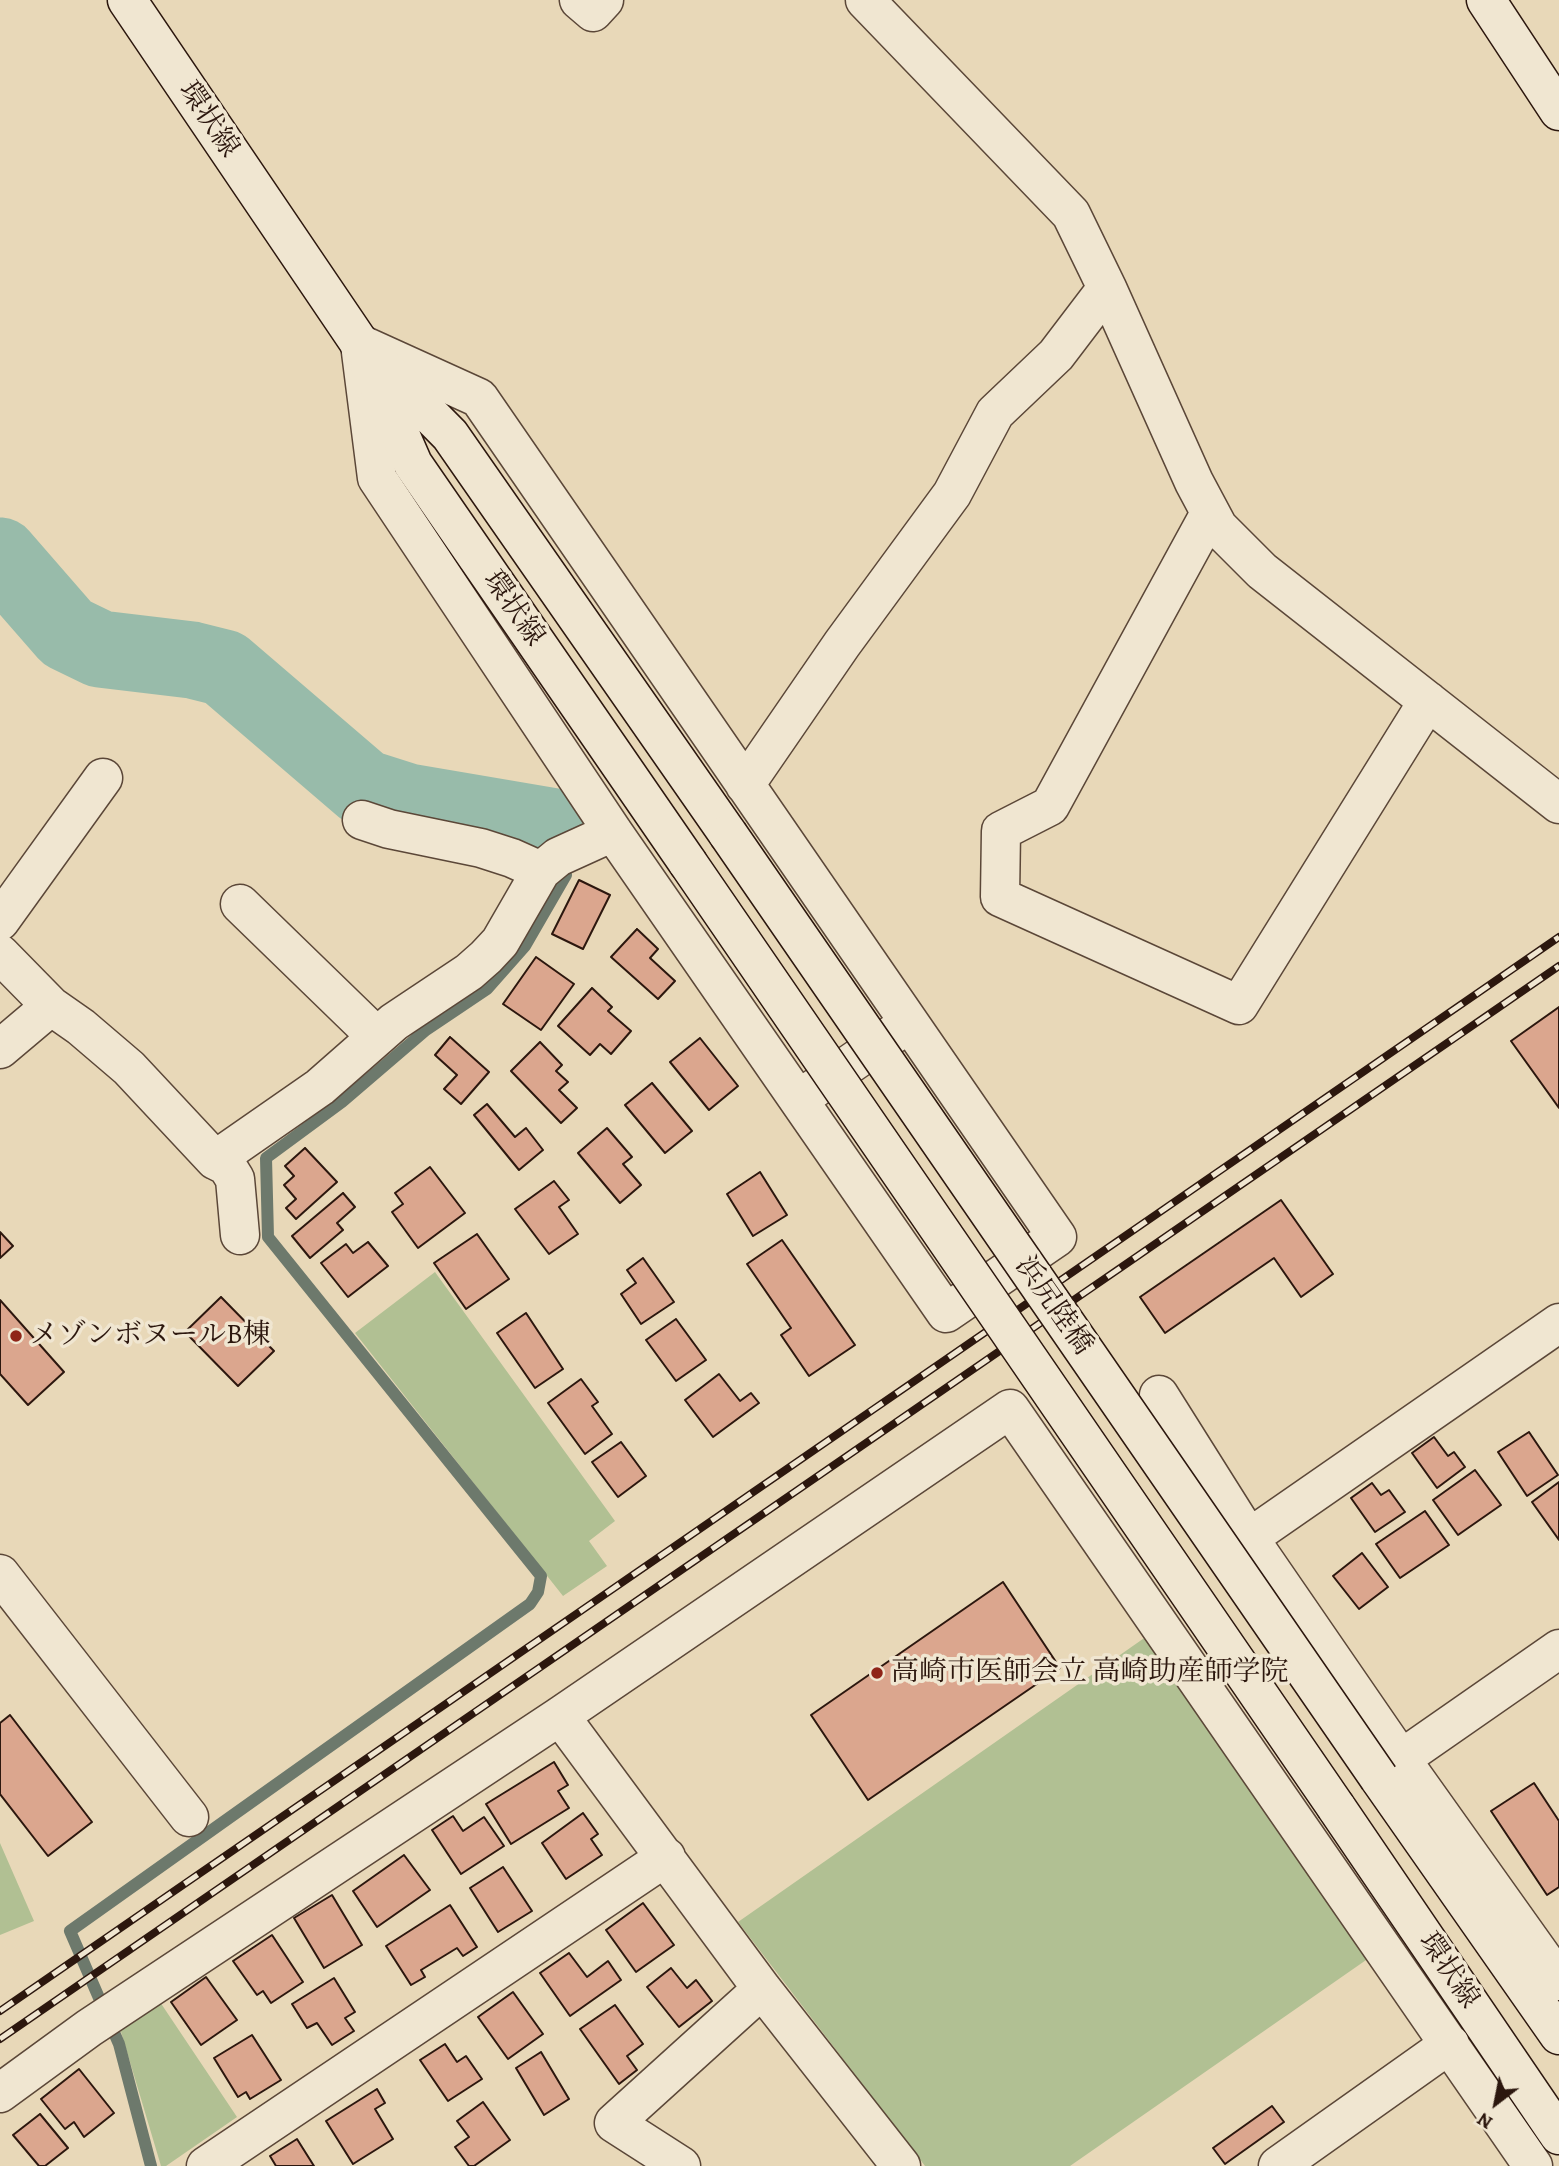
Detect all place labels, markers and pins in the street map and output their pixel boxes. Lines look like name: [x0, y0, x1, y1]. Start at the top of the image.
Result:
place label: メゾンボヌールB棟: [30, 1319, 271, 1353]
marker: メゾンボヌールB棟: [8, 1328, 24, 1344]
place label: 高崎市医師会立 高崎助産師学院: [891, 1656, 1289, 1690]
marker: 高崎市医師会立 高崎助産師学院: [869, 1665, 885, 1681]

